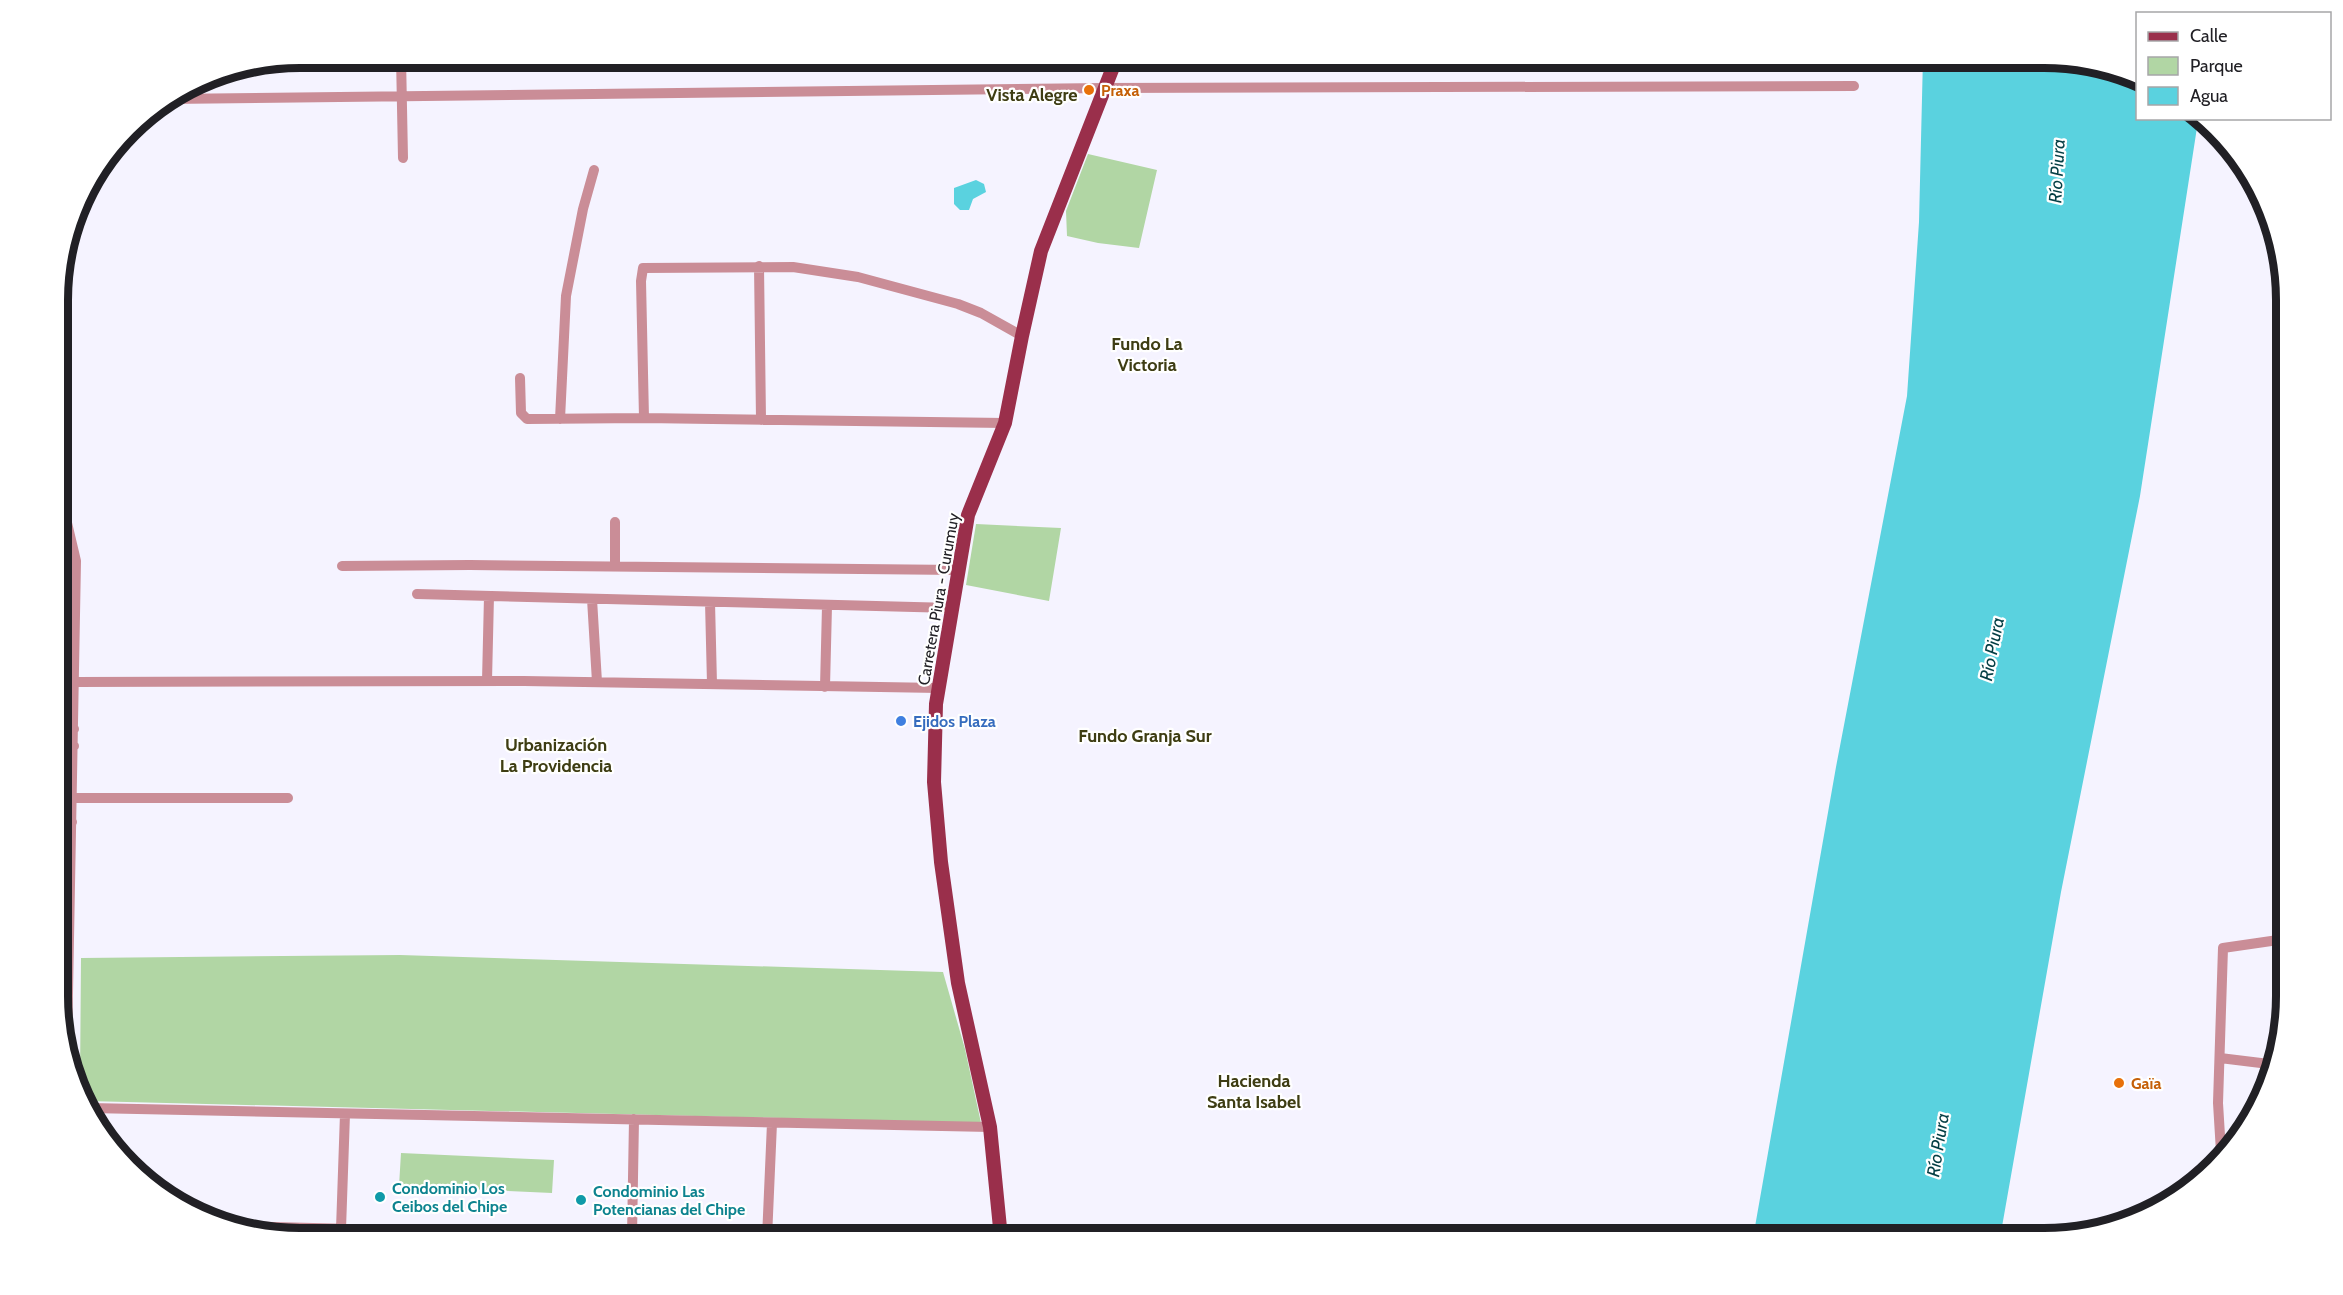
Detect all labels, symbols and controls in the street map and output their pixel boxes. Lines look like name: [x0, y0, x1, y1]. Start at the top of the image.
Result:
legend: [2136, 12, 2331, 120]
text: Calle: [2190, 25, 2227, 47]
text: Parque: [2190, 55, 2243, 77]
place label: Praxa: [1101, 81, 1139, 100]
marker: Praxa: [1082, 83, 1096, 97]
district label: Vista Alegre: [986, 84, 1078, 106]
text: Agua: [2190, 85, 2228, 107]
water label: Río Piura: [2044, 138, 2070, 204]
district label: Fundo La Victoria: [1111, 333, 1183, 376]
street label: Carretera Piura - Curumuy: [914, 511, 963, 687]
water label: Río Piura: [1975, 615, 2009, 683]
place label: Ejidos Plaza: [913, 712, 996, 731]
marker: Ejidos Plaza: [894, 714, 908, 728]
district label: Fundo Granja Sur: [1078, 725, 1212, 747]
district label: Urbanización La Providencia: [500, 734, 612, 777]
district label: Hacienda Santa Isabel: [1207, 1070, 1301, 1113]
place label: Gaïa: [2131, 1074, 2161, 1093]
marker: Gaïa: [2112, 1076, 2126, 1090]
water label: Río Piura: [1922, 1112, 1954, 1178]
place label: Condominio Los Ceibos del Chipe: [392, 1179, 507, 1216]
place label: Condominio Las Potencianas del Chipe: [593, 1182, 745, 1219]
marker: Condominio Los Ceibos del Chipe: [373, 1190, 387, 1204]
marker: Condominio Las Potencianas del Chipe: [574, 1193, 588, 1207]

